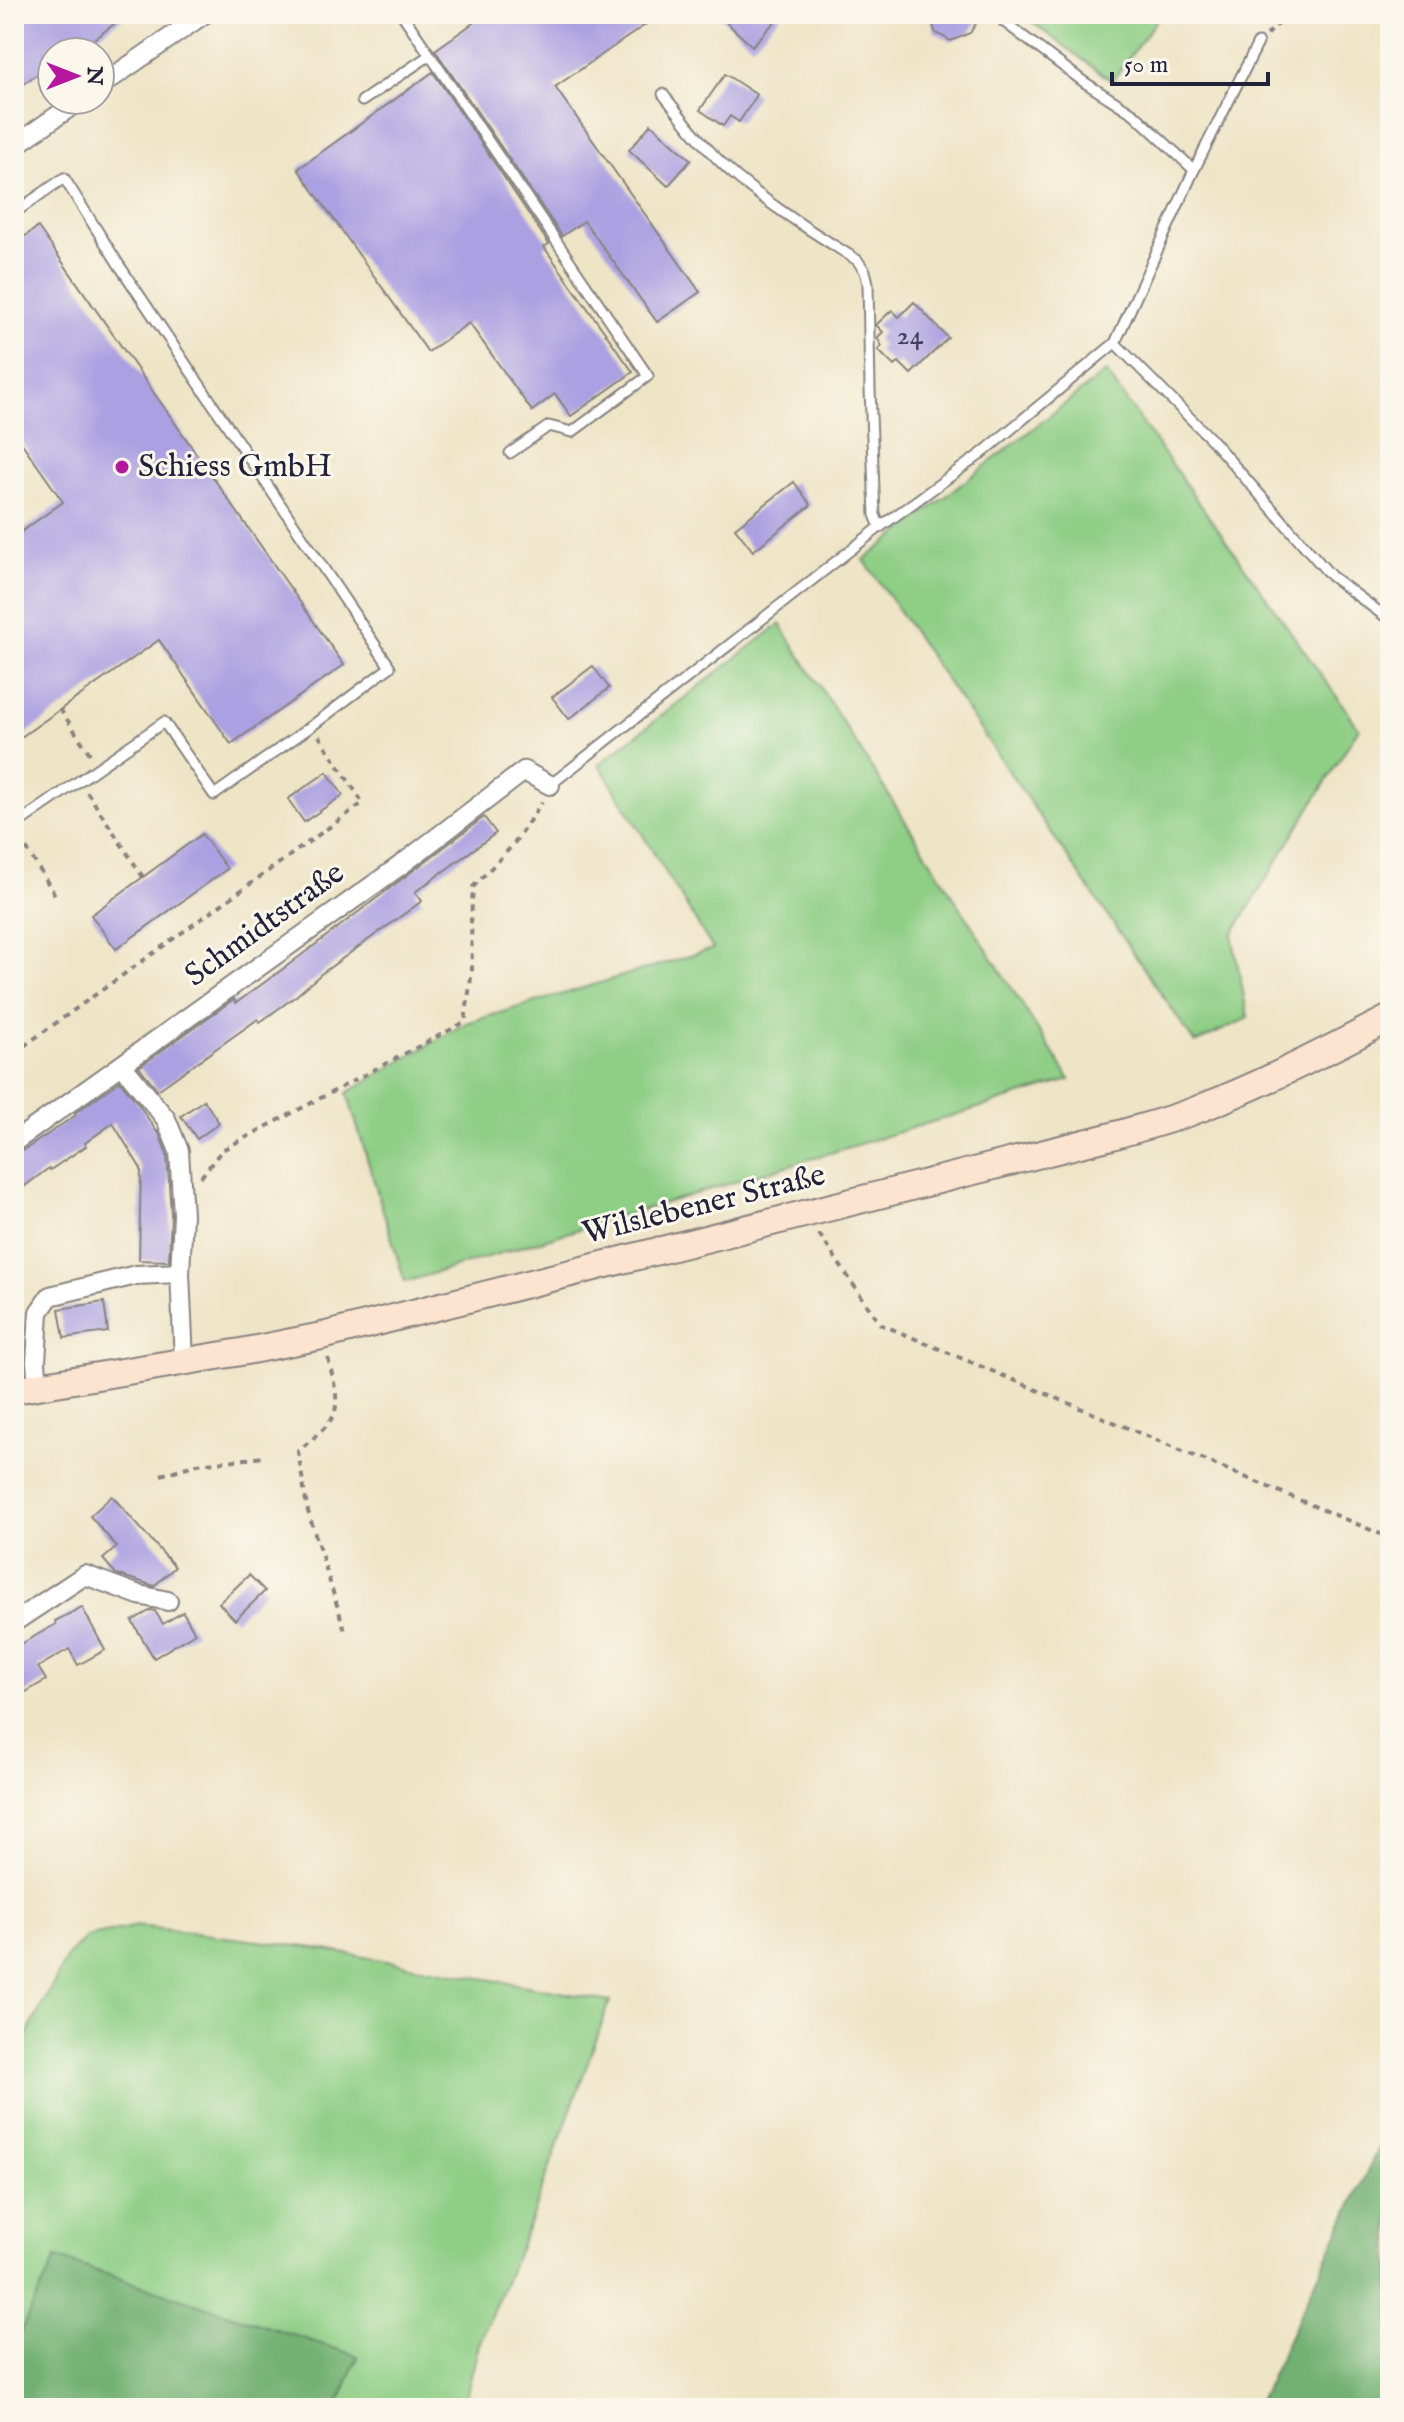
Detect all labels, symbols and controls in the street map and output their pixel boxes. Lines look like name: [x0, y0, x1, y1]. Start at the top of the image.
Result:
north arrow: [36, 36, 116, 116]
scale bar: [1112, 36, 1268, 86]
text: 50 m: [1124, 50, 1168, 81]
text: N: [80, 65, 108, 86]
house number: 24: [897, 319, 924, 354]
place label: Schiess GmbH: [138, 447, 332, 488]
marker: Schiess GmbH: [113, 458, 131, 476]
street label: Schmidtstraße: [177, 853, 353, 997]
street label: Wilslebener Straße: [578, 1155, 830, 1255]

